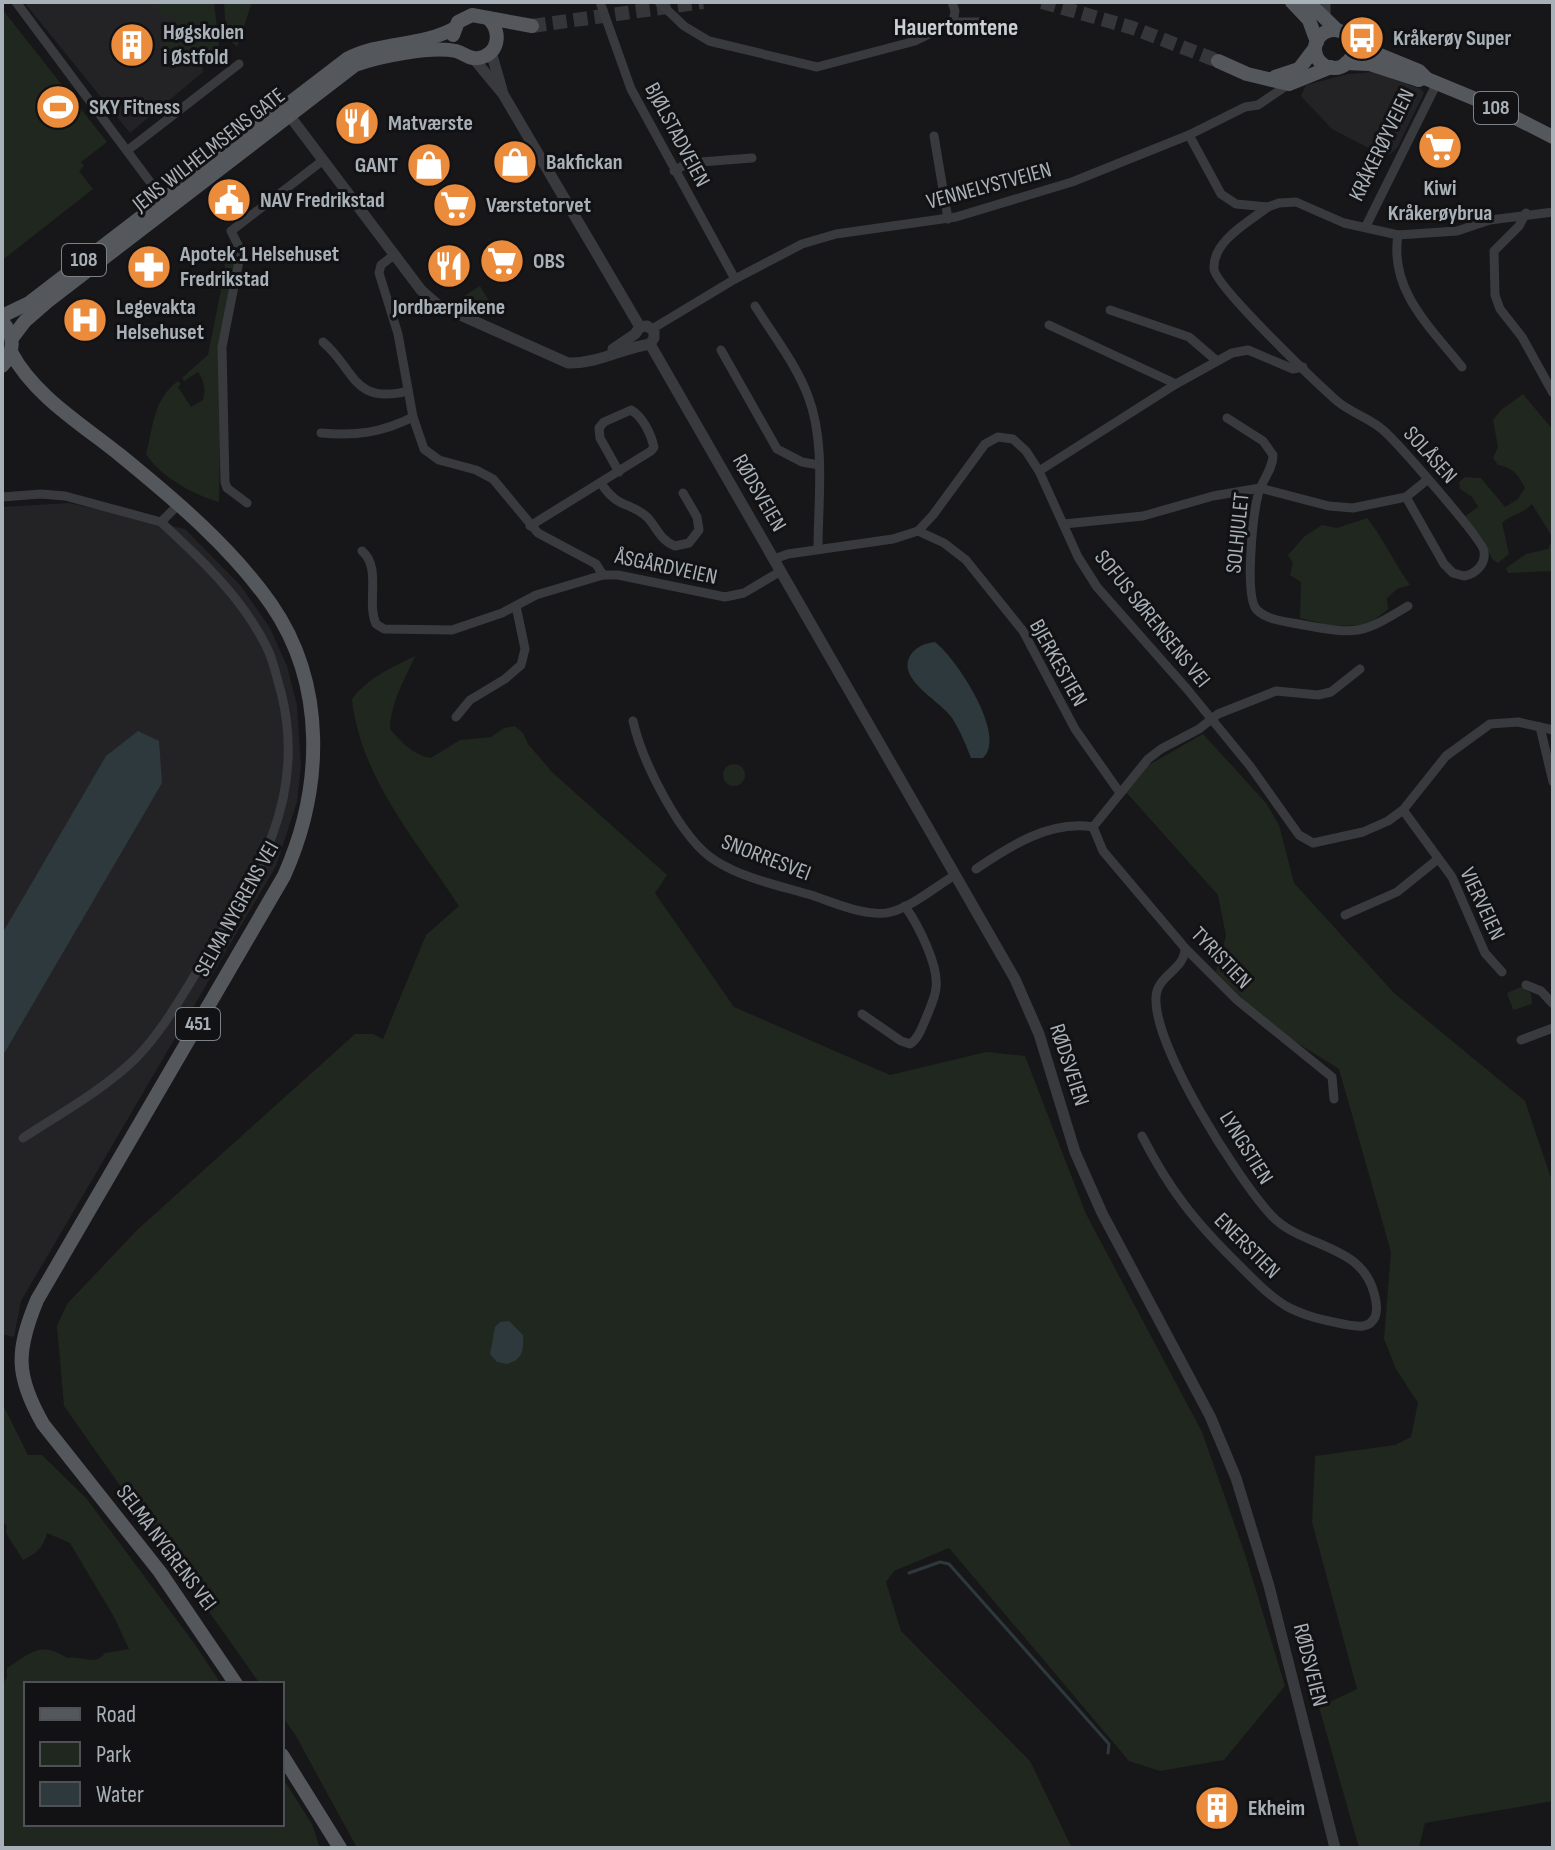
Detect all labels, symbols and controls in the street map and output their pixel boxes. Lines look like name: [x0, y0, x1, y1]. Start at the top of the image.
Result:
district label: Hauertomtene: [894, 13, 1018, 42]
bus stop icon: Kråkerøy Super: [1338, 14, 1386, 62]
place label: Høgskolen i Østfold: [163, 19, 244, 71]
building icon: Høgskolen i Østfold: [108, 21, 156, 69]
place label: Kråkerøy Super: [1393, 25, 1511, 52]
street label: BJØLSTADVEIEN: [638, 78, 716, 192]
street label: JENS WILHELMSENS GATE: [127, 82, 291, 219]
sports icon: SKY Fitness: [34, 83, 82, 131]
street label: KRÅKERØYVEIEN: [1343, 84, 1421, 206]
road number: 108: [1474, 92, 1518, 124]
place label: SKY Fitness: [89, 94, 180, 121]
restaurant icon: Matværste: [333, 99, 381, 147]
place label: Matværste: [388, 110, 473, 137]
supermarket icon: Kiwi Kråkerøybrua: [1416, 123, 1464, 171]
shop icon: Bakfickan: [491, 138, 539, 186]
shop icon: GANT: [405, 141, 453, 189]
place label: Bakfickan: [546, 149, 623, 176]
place label: GANT: [355, 152, 398, 179]
street label: VENNELYSTVEIEN: [924, 156, 1054, 216]
place label: Kiwi Kråkerøybrua: [1388, 175, 1492, 227]
public building icon: NAV Fredrikstad: [205, 176, 253, 224]
supermarket icon: Værstetorvet: [431, 181, 479, 229]
place label: NAV Fredrikstad: [260, 187, 385, 214]
place label: Værstetorvet: [486, 192, 591, 219]
supermarket icon: OBS: [478, 237, 526, 285]
place label: Apotek 1 Helsehuset Fredrikstad: [179, 241, 339, 293]
restaurant icon: Jordbærpikene: [425, 242, 473, 290]
pharmacy icon: Apotek 1 Helsehuset Fredrikstad: [125, 243, 173, 291]
road number: 108: [62, 244, 106, 276]
place label: OBS: [533, 248, 565, 275]
place label: Legevakta Helsehuset: [116, 294, 204, 346]
place label: Jordbærpikene: [392, 294, 505, 321]
hospital icon: Legevakta Helsehuset: [61, 296, 109, 344]
street label: SOLÅSEN: [1397, 421, 1463, 489]
street label: RØDSVEIEN: [726, 450, 792, 536]
street label: SOLHJULET: [1220, 491, 1256, 575]
street label: ÅSGÅRDVEIEN: [611, 543, 720, 591]
street label: SOFUS SØRENSENS VEI: [1088, 545, 1216, 693]
street label: BJERKESTIEN: [1023, 615, 1093, 711]
street label: SNORRESVEI: [717, 829, 815, 887]
street label: SELMA NYGRENS VEI: [189, 837, 285, 981]
street label: VIERVEIEN: [1453, 863, 1511, 945]
street label: TYRISTIEN: [1185, 921, 1257, 995]
road number: 451: [176, 1008, 220, 1040]
street label: RØDSVEIEN: [1043, 1021, 1095, 1109]
street label: LYNGSTIEN: [1213, 1106, 1279, 1190]
street label: ENERSTIEN: [1208, 1207, 1286, 1285]
street label: SELMA NYGRENS VEI: [110, 1480, 222, 1616]
street label: RØDSVEIEN: [1287, 1621, 1333, 1709]
legend: [24, 1682, 284, 1826]
text: Road: [96, 1700, 136, 1729]
text: Park: [96, 1740, 131, 1769]
text: Water: [96, 1780, 144, 1809]
building icon: Ekheim: [1193, 1784, 1241, 1832]
place label: Ekheim: [1248, 1795, 1305, 1822]

